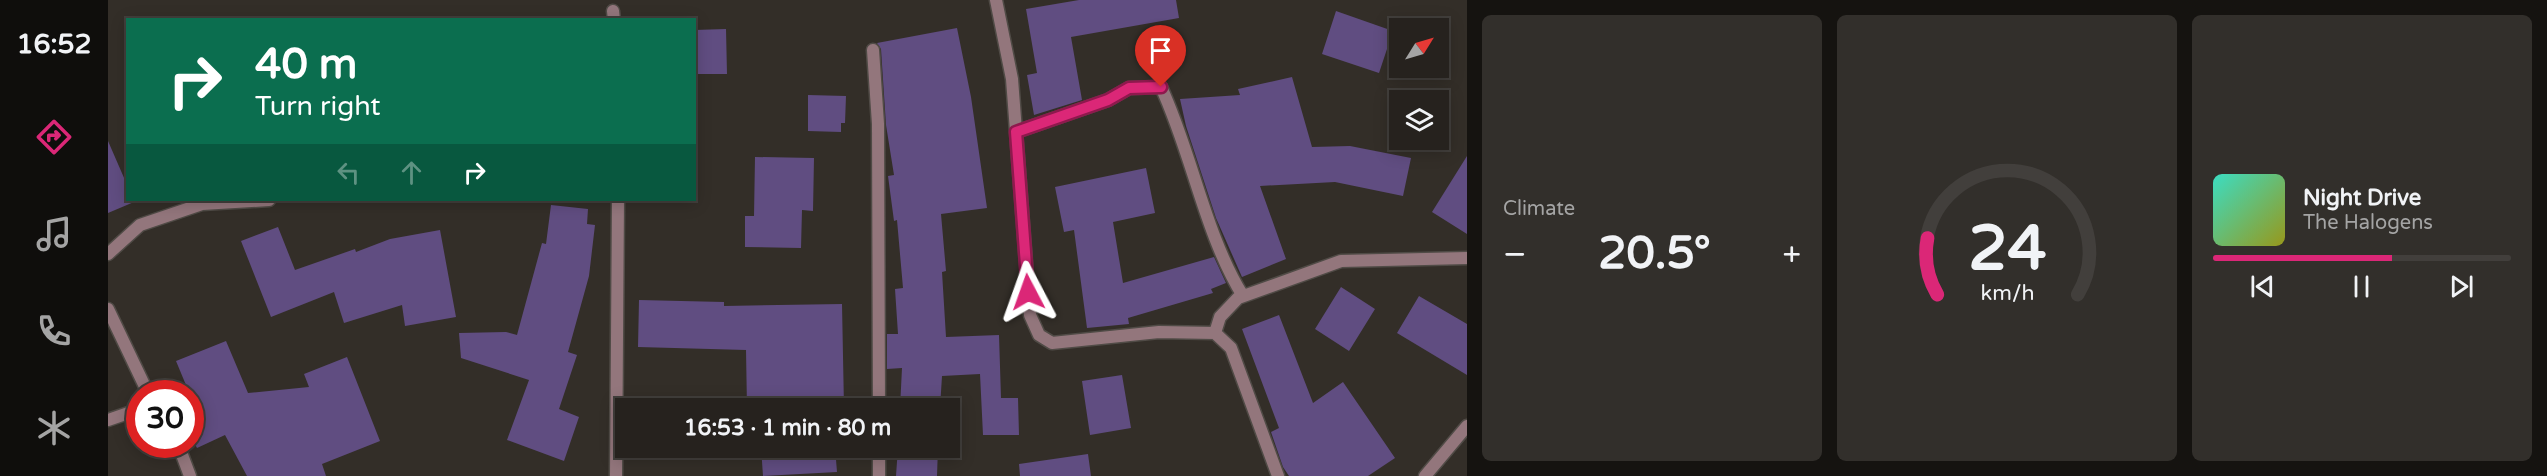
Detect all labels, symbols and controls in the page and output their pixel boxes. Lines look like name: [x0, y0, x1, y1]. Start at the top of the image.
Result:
north arrow: [1389, 18, 1449, 78]
map controls: [1389, 18, 1449, 150]
pin: [1135, 25, 1186, 87]
text: 16:52: [17, 28, 91, 61]
icon: arrive: [1144, 34, 1177, 67]
text: 40 m: [255, 39, 357, 90]
icon: right: [156, 42, 234, 120]
text: Turn right: [255, 90, 381, 123]
button: layers: [1389, 90, 1449, 150]
icon: directions: [33, 116, 75, 158]
icon: left: [332, 156, 365, 189]
icon: ahead: [395, 156, 428, 189]
icon: right: [458, 156, 491, 189]
text: Night Drive: [2303, 185, 2421, 211]
text: Climate: [1503, 197, 1575, 221]
text: The Halogens: [2303, 211, 2433, 235]
text: 24: [1968, 212, 2046, 287]
icon: music: [33, 213, 75, 255]
text: 20.5°: [1598, 227, 1711, 281]
text: −: [1503, 235, 1527, 274]
text: +: [1782, 235, 1801, 274]
position arrow: [996, 260, 1060, 324]
icon: previous: [2246, 270, 2279, 303]
icon: pause: [2345, 270, 2378, 303]
icon: next: [2445, 270, 2478, 303]
text: km/h: [1980, 280, 2034, 306]
icon: phone: [33, 310, 75, 352]
speed limit sign: 30: [126, 380, 204, 458]
icon: climate: [33, 407, 75, 449]
text: 16:53 · 1 min · 80 m: [684, 415, 891, 441]

